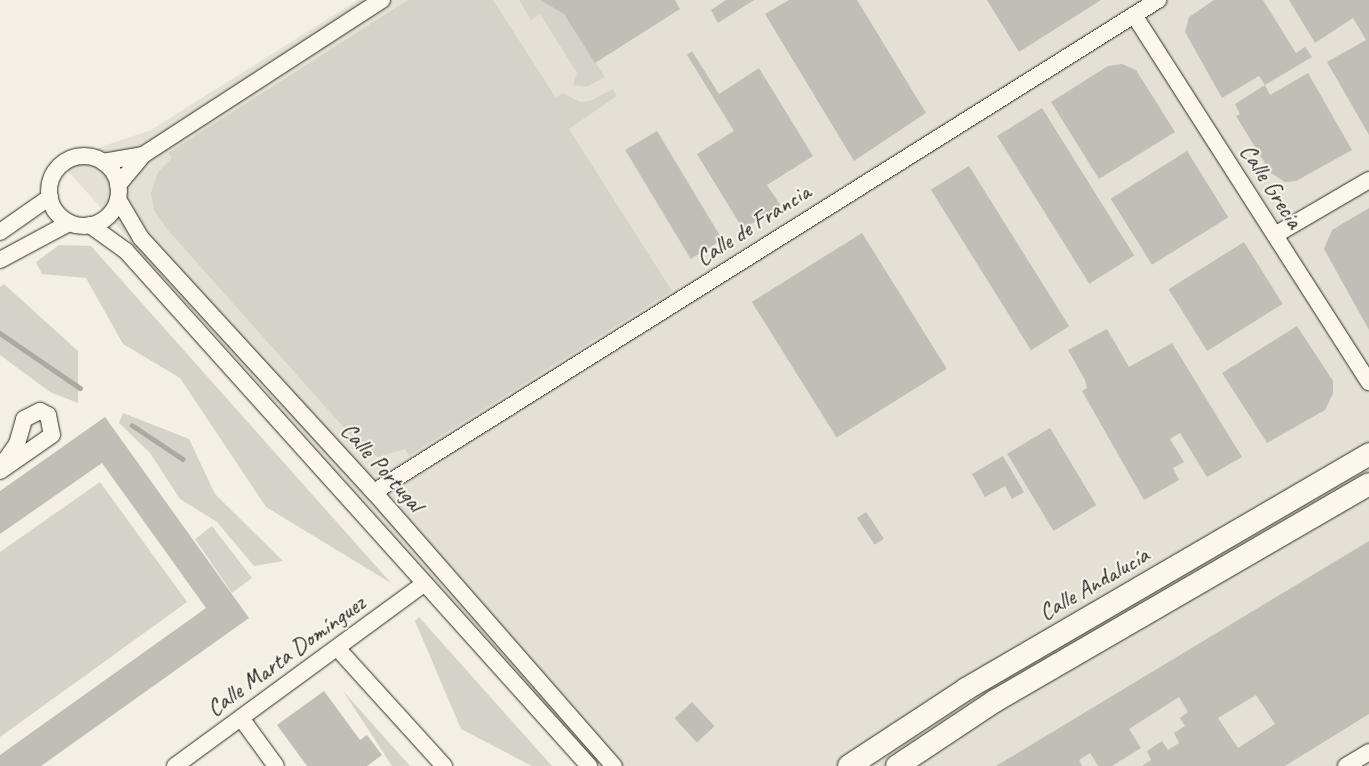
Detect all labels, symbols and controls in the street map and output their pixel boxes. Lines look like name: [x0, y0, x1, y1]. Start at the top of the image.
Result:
street label: Calle Grecia: [1233, 139, 1309, 233]
street label: Calle de Francia: [691, 177, 815, 273]
street label: Calle Portugal: [334, 416, 430, 518]
street label: Calle Andalucía: [1034, 541, 1154, 627]
street label: Calle Marta Domínguez: [202, 589, 370, 723]

